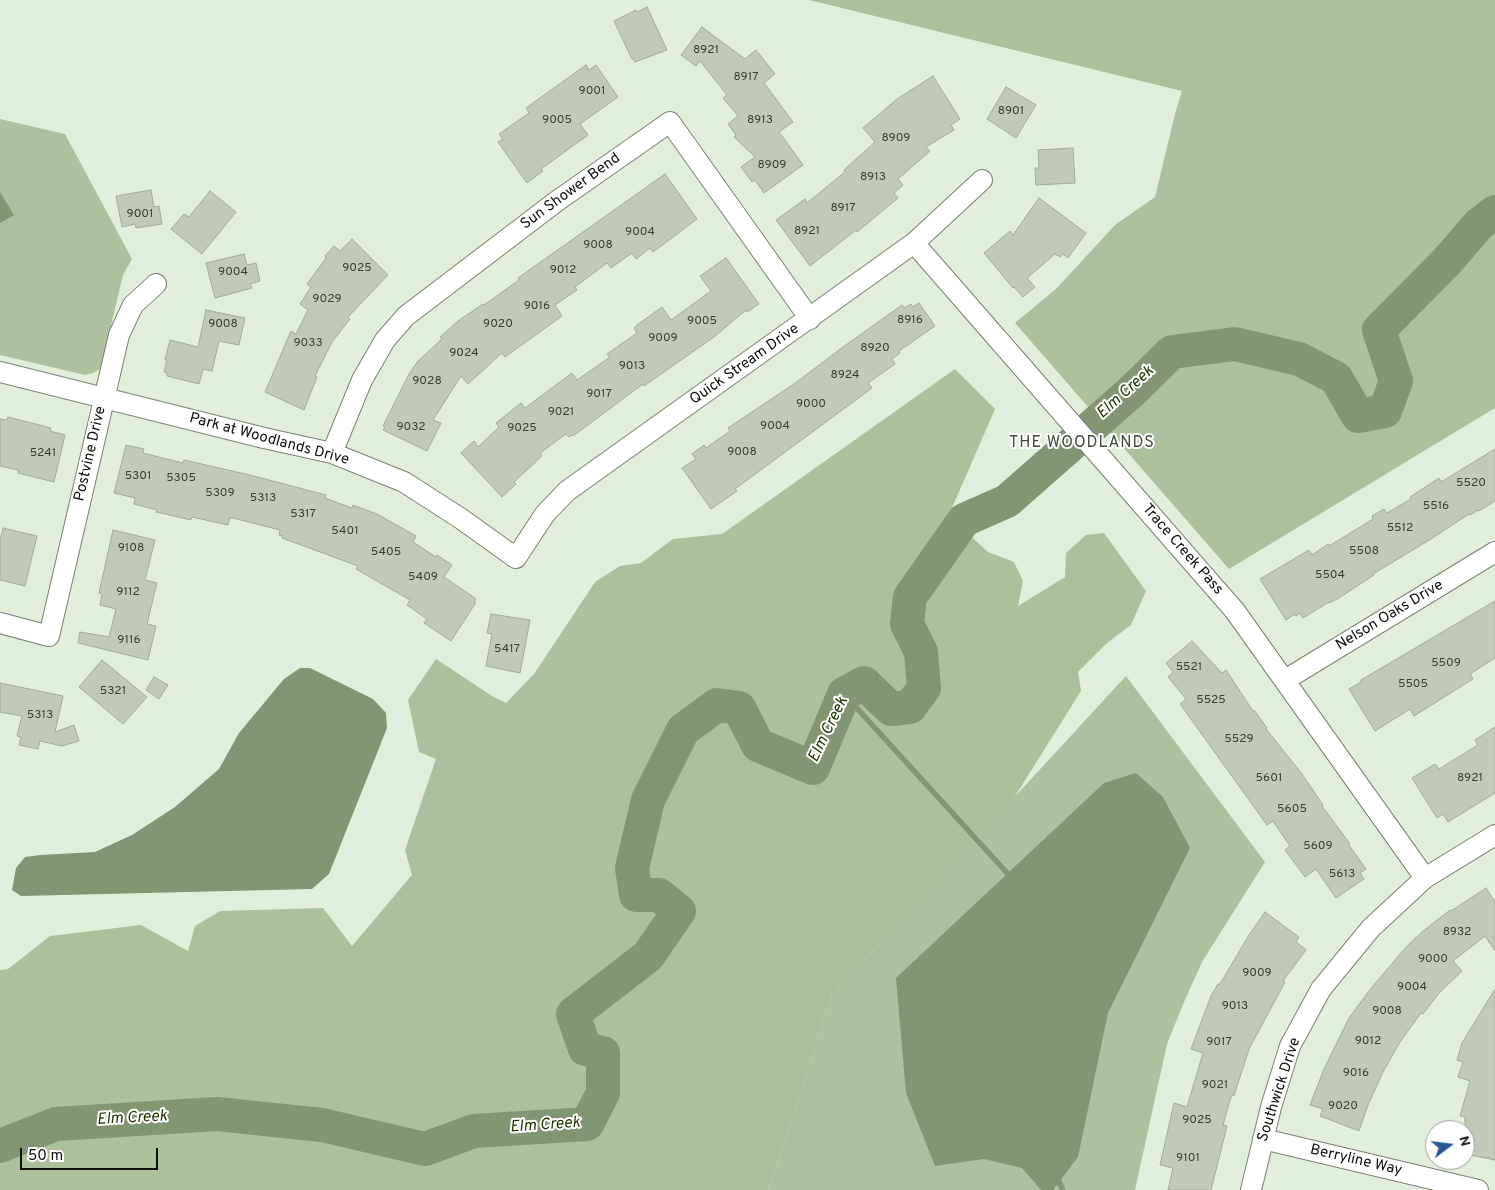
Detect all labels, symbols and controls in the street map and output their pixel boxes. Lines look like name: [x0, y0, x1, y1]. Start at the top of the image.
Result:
house number: 8921: [693, 44, 719, 58]
house number: 8917: [734, 71, 758, 85]
house number: 9001: [579, 85, 605, 99]
house number: 8901: [998, 105, 1024, 119]
house number: 9005: [542, 114, 572, 128]
house number: 8913: [747, 114, 773, 128]
house number: 8909: [881, 132, 911, 146]
street label: Sun Shower Bend: [518, 150, 624, 234]
house number: 8909: [757, 159, 787, 173]
house number: 8913: [860, 171, 886, 185]
house number: 8917: [831, 202, 855, 216]
house number: 9001: [127, 208, 153, 222]
house number: 8921: [794, 225, 820, 239]
house number: 9004: [625, 226, 655, 240]
house number: 9008: [583, 239, 613, 253]
house number: 9025: [342, 262, 372, 276]
house number: 9012: [550, 264, 576, 278]
house number: 9004: [218, 266, 248, 280]
house number: 9029: [312, 293, 342, 307]
house number: 9016: [524, 300, 550, 314]
house number: 8916: [897, 314, 923, 328]
house number: 9005: [687, 315, 717, 329]
house number: 9008: [208, 318, 238, 332]
house number: 9020: [483, 318, 513, 332]
street label: Quick Stream Drive: [687, 321, 803, 409]
house number: 9009: [648, 332, 678, 346]
house number: 9033: [293, 337, 323, 351]
house number: 8920: [860, 342, 890, 356]
house number: 9024: [449, 347, 479, 361]
house number: 9013: [619, 360, 645, 374]
water label: Elm Creek: [1093, 362, 1159, 424]
house number: 8924: [831, 369, 859, 383]
house number: 9028: [412, 375, 442, 389]
house number: 9017: [586, 388, 612, 402]
house number: 9000: [796, 398, 826, 412]
street label: Postvine Drive: [71, 405, 111, 503]
house number: 9021: [548, 406, 574, 420]
street label: Park at Woodlands Drive: [187, 410, 351, 470]
house number: 9004: [760, 420, 790, 434]
house number: 9032: [396, 421, 426, 435]
house number: 9025: [507, 422, 537, 436]
district label: THE WOODLANDS: [1007, 434, 1157, 454]
house number: 9008: [727, 446, 757, 460]
house number: 5241: [30, 447, 56, 461]
house number: 5301: [125, 470, 151, 484]
house number: 5305: [166, 472, 196, 486]
house number: 5520: [1456, 477, 1486, 491]
house number: 5309: [205, 487, 235, 501]
house number: 5313: [250, 492, 276, 506]
house number: 5516: [1423, 500, 1449, 514]
street label: Trace Creek Pass: [1138, 501, 1226, 599]
house number: 5317: [290, 508, 316, 522]
house number: 5512: [1387, 522, 1413, 536]
house number: 5401: [331, 525, 359, 539]
house number: 9108: [118, 542, 144, 556]
house number: 5508: [1349, 545, 1379, 559]
house number: 5405: [371, 546, 401, 560]
house number: 5504: [1315, 569, 1345, 583]
house number: 5409: [408, 571, 438, 585]
street label: Nelson Oaks Drive: [1333, 577, 1447, 655]
house number: 9112: [116, 586, 140, 600]
house number: 9116: [117, 634, 141, 648]
house number: 5417: [494, 643, 520, 657]
house number: 5509: [1431, 657, 1461, 671]
house number: 5521: [1176, 661, 1202, 675]
house number: 5505: [1398, 678, 1428, 692]
house number: 5321: [100, 685, 126, 699]
water label: Elm Creek: [805, 694, 853, 766]
house number: 5525: [1196, 694, 1226, 708]
house number: 5313: [27, 709, 53, 723]
house number: 5529: [1224, 733, 1254, 747]
house number: 5601: [1256, 772, 1282, 786]
house number: 8921: [1457, 772, 1483, 786]
house number: 5605: [1277, 803, 1307, 817]
house number: 5609: [1303, 840, 1333, 854]
house number: 5613: [1329, 868, 1355, 882]
house number: 8932: [1443, 926, 1471, 940]
house number: 9000: [1418, 953, 1448, 967]
house number: 9009: [1242, 967, 1272, 981]
house number: 9004: [1397, 981, 1427, 995]
house number: 9013: [1222, 1000, 1248, 1014]
house number: 9008: [1372, 1005, 1402, 1019]
house number: 9012: [1355, 1035, 1381, 1049]
house number: 9017: [1206, 1036, 1232, 1050]
street label: Southwick Drive: [1255, 1036, 1305, 1144]
house number: 9016: [1343, 1067, 1369, 1081]
house number: 9021: [1202, 1079, 1228, 1093]
house number: 9020: [1328, 1100, 1358, 1114]
water label: Elm Creek: [96, 1108, 168, 1130]
water label: Elm Creek: [509, 1114, 581, 1138]
house number: 9025: [1182, 1114, 1212, 1128]
north arrow: [1425, 1120, 1475, 1170]
text: N: [1454, 1134, 1474, 1148]
scale bar: [22, 1138, 160, 1170]
street label: Berryline Way: [1308, 1142, 1404, 1180]
text: 50 m: [28, 1147, 63, 1166]
house number: 9101: [1176, 1152, 1200, 1166]

